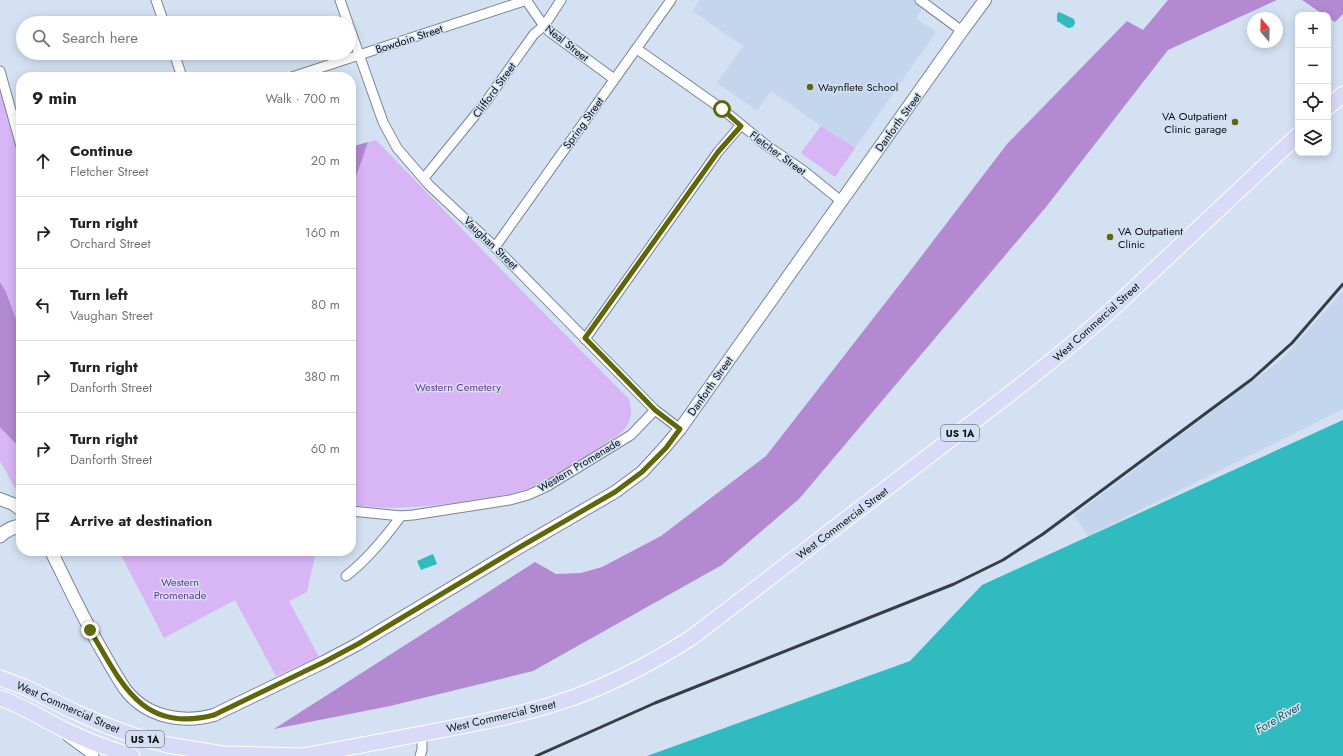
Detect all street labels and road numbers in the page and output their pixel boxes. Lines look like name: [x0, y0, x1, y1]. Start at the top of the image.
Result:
street label: Bowdoin Street: [373, 20, 445, 57]
street label: Neal Street: [542, 21, 593, 65]
street label: Clifford Street: [468, 59, 520, 121]
street label: Danforth Street: [871, 89, 925, 155]
street label: Spring Street: [559, 94, 607, 152]
street label: Fletcher Street: [746, 127, 810, 179]
street label: Vaughan Street: [460, 213, 522, 273]
street label: West Commercial Street: [1049, 279, 1143, 365]
street label: Danforth Street: [684, 353, 737, 419]
road number: US 1A: [941, 425, 979, 441]
street label: Western Promenade: [535, 434, 624, 496]
street label: West Commercial Street: [793, 483, 892, 563]
street label: West Commercial Street: [14, 677, 123, 737]
street label: West Commercial Street: [445, 696, 557, 736]
road number: US 1A: [126, 731, 164, 747]

